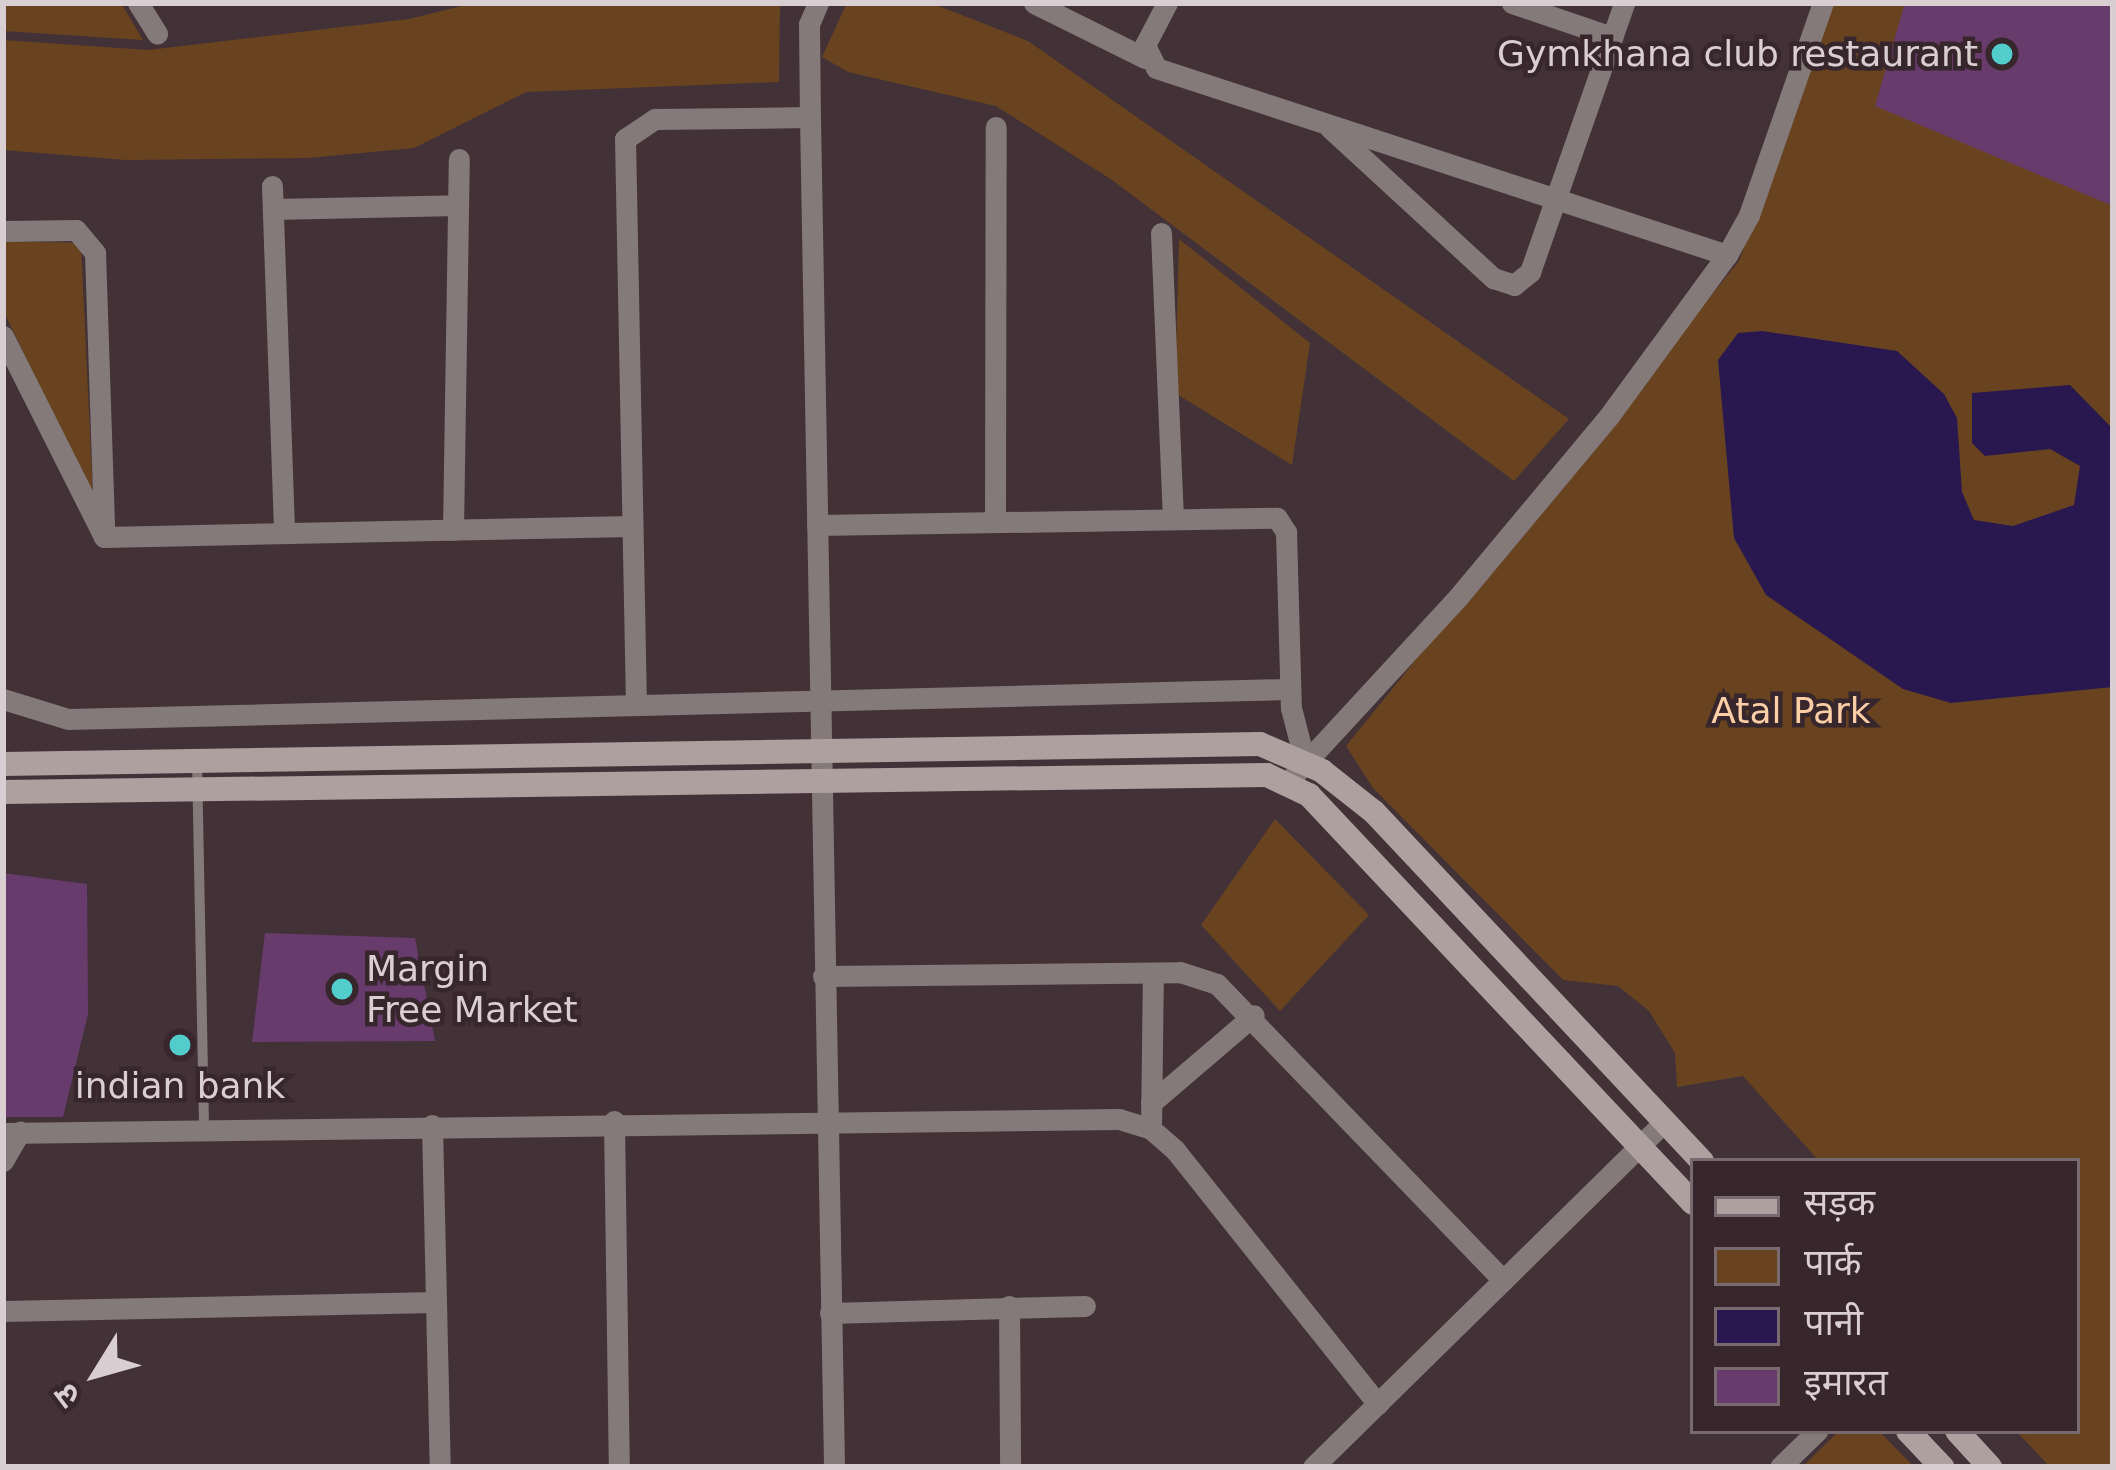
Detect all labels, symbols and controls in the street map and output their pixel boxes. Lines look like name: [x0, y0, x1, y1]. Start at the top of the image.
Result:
place label: Gymkhana club restaurant: [1497, 32, 1978, 76]
marker: Gymkhana club restaurant: [1989, 41, 2015, 67]
park label: Atal Park: [1711, 689, 1871, 733]
place label: Margin Free Market: [366, 946, 578, 1031]
marker: Margin Free Market: [329, 976, 355, 1002]
marker: indian bank: [167, 1032, 193, 1058]
place label: indian bank: [75, 1064, 285, 1108]
legend: [1690, 1158, 2080, 1434]
text: सड़क: [1804, 1182, 1875, 1223]
text: पार्क: [1804, 1242, 1861, 1283]
text: पानी: [1804, 1302, 1863, 1343]
north arrow: [36, 1314, 156, 1434]
text: इमारत: [1804, 1362, 1888, 1403]
text: उ: [45, 1377, 88, 1415]

